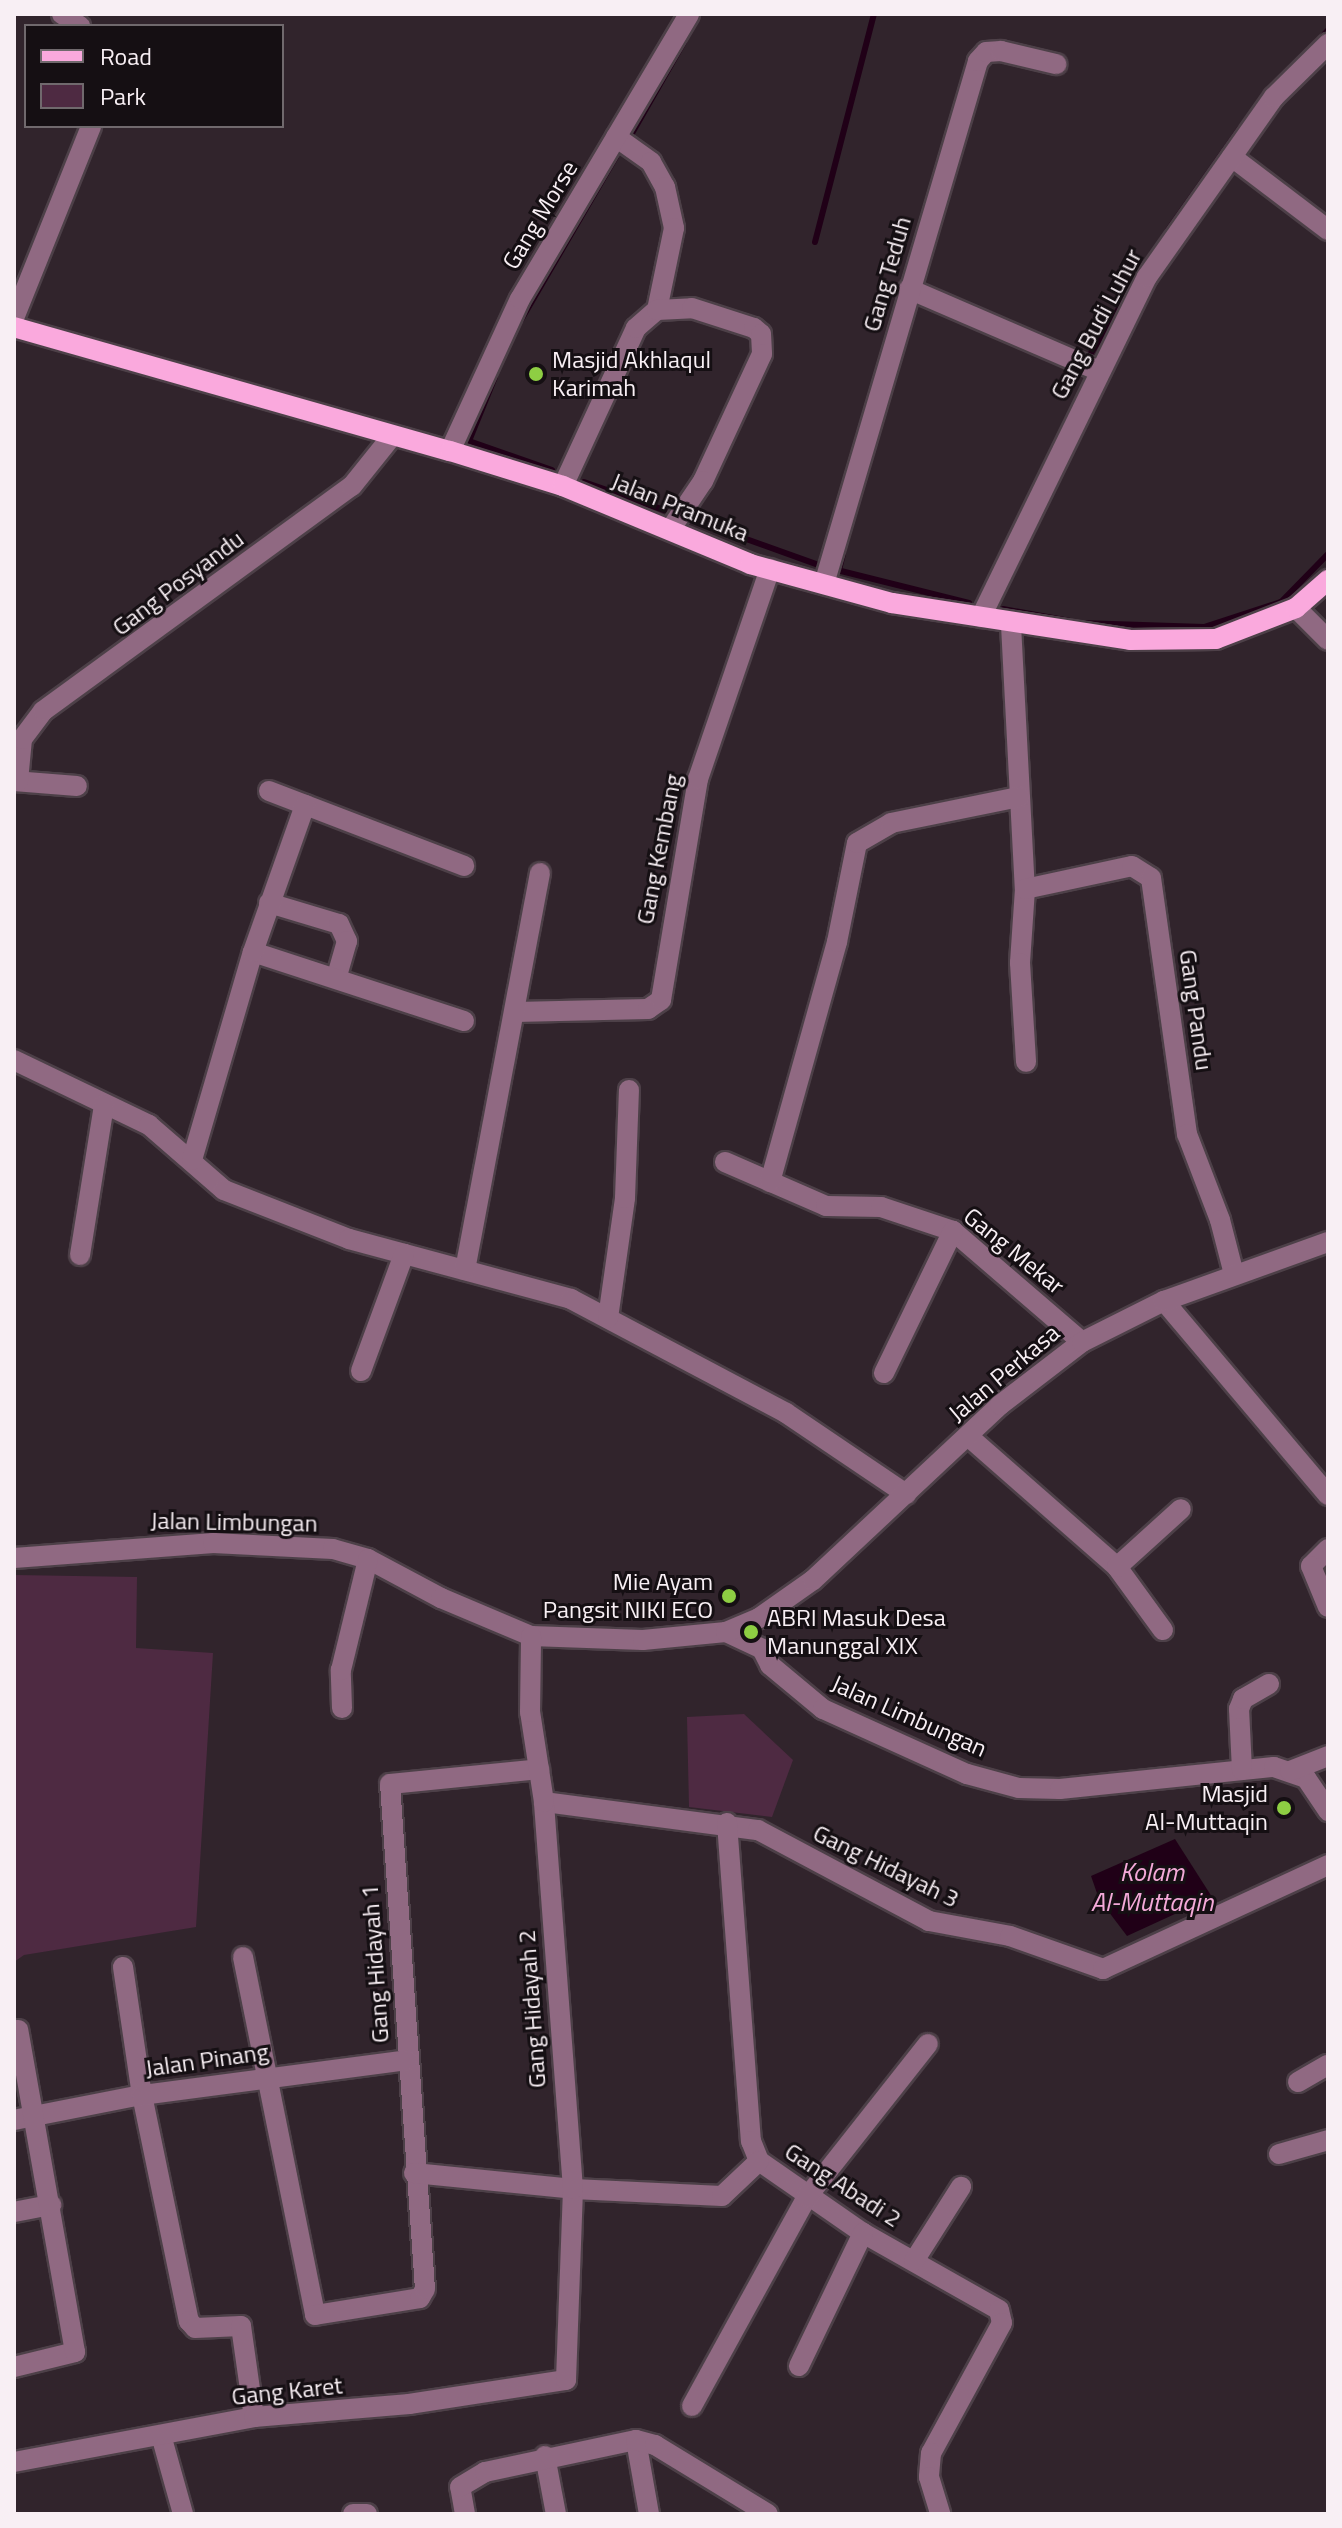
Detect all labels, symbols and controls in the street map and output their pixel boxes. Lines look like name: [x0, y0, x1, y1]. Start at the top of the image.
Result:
legend: [24, 24, 284, 128]
text: Road: [100, 38, 152, 74]
text: Park: [100, 78, 146, 114]
street label: Gang Morse: [496, 155, 584, 275]
street label: Gang Teduh: [857, 213, 917, 335]
street label: Gang Budi Luhur: [1044, 244, 1148, 404]
place label: Masjid Akhlaqul Karimah: [552, 346, 711, 402]
marker: Masjid Akhlaqul Karimah: [527, 365, 545, 383]
street label: Jalan Pramuka: [607, 466, 753, 548]
street label: Gang Posyandu: [107, 524, 249, 642]
street label: Gang Kembang: [630, 771, 688, 927]
street label: Gang Pandu: [1173, 948, 1219, 1072]
street label: Gang Mekar: [958, 1202, 1070, 1300]
street label: Jalan Perkasa: [943, 1318, 1065, 1428]
street label: Jalan Limbungan: [150, 1506, 318, 1538]
place label: Mie Ayam Pangsit NIKI ECO: [543, 1568, 713, 1624]
marker: Mie Ayam Pangsit NIKI ECO: [720, 1587, 738, 1605]
place label: ABRI Masuk Desa Manunggal XIX: [767, 1604, 946, 1660]
marker: ABRI Masuk Desa Manunggal XIX: [742, 1623, 760, 1641]
street label: Jalan Limbungan: [827, 1669, 991, 1763]
place label: Masjid Al-Muttaqin: [1145, 1780, 1268, 1836]
marker: Masjid Al-Muttaqin: [1275, 1799, 1293, 1817]
street label: Gang Hidayah 3: [809, 1818, 963, 1914]
water label: Kolam Al-Muttaqin: [1091, 1856, 1213, 1918]
street label: Gang Hidayah 1: [355, 1884, 395, 2044]
street label: Gang Hidayah 2: [512, 1929, 552, 2089]
street label: Jalan Pinang: [143, 2037, 271, 2083]
street label: Gang Abadi 2: [779, 2137, 907, 2233]
street label: Gang Karet: [230, 2371, 344, 2411]

